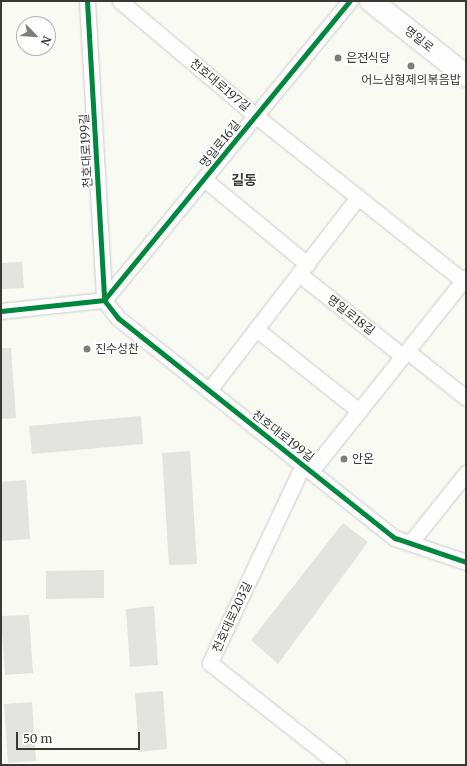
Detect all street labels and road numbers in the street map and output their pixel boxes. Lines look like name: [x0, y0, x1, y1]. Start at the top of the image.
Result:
street label: 명일로: [402, 23, 436, 55]
street label: 천호대로197길: [187, 56, 253, 114]
street label: 천호대로199길: [77, 113, 95, 189]
street label: 명일로16길: [197, 118, 243, 170]
street label: 명일로18길: [324, 292, 378, 338]
street label: 천호대로199길: [249, 407, 317, 465]
street label: 천호대로203길: [209, 579, 255, 655]

